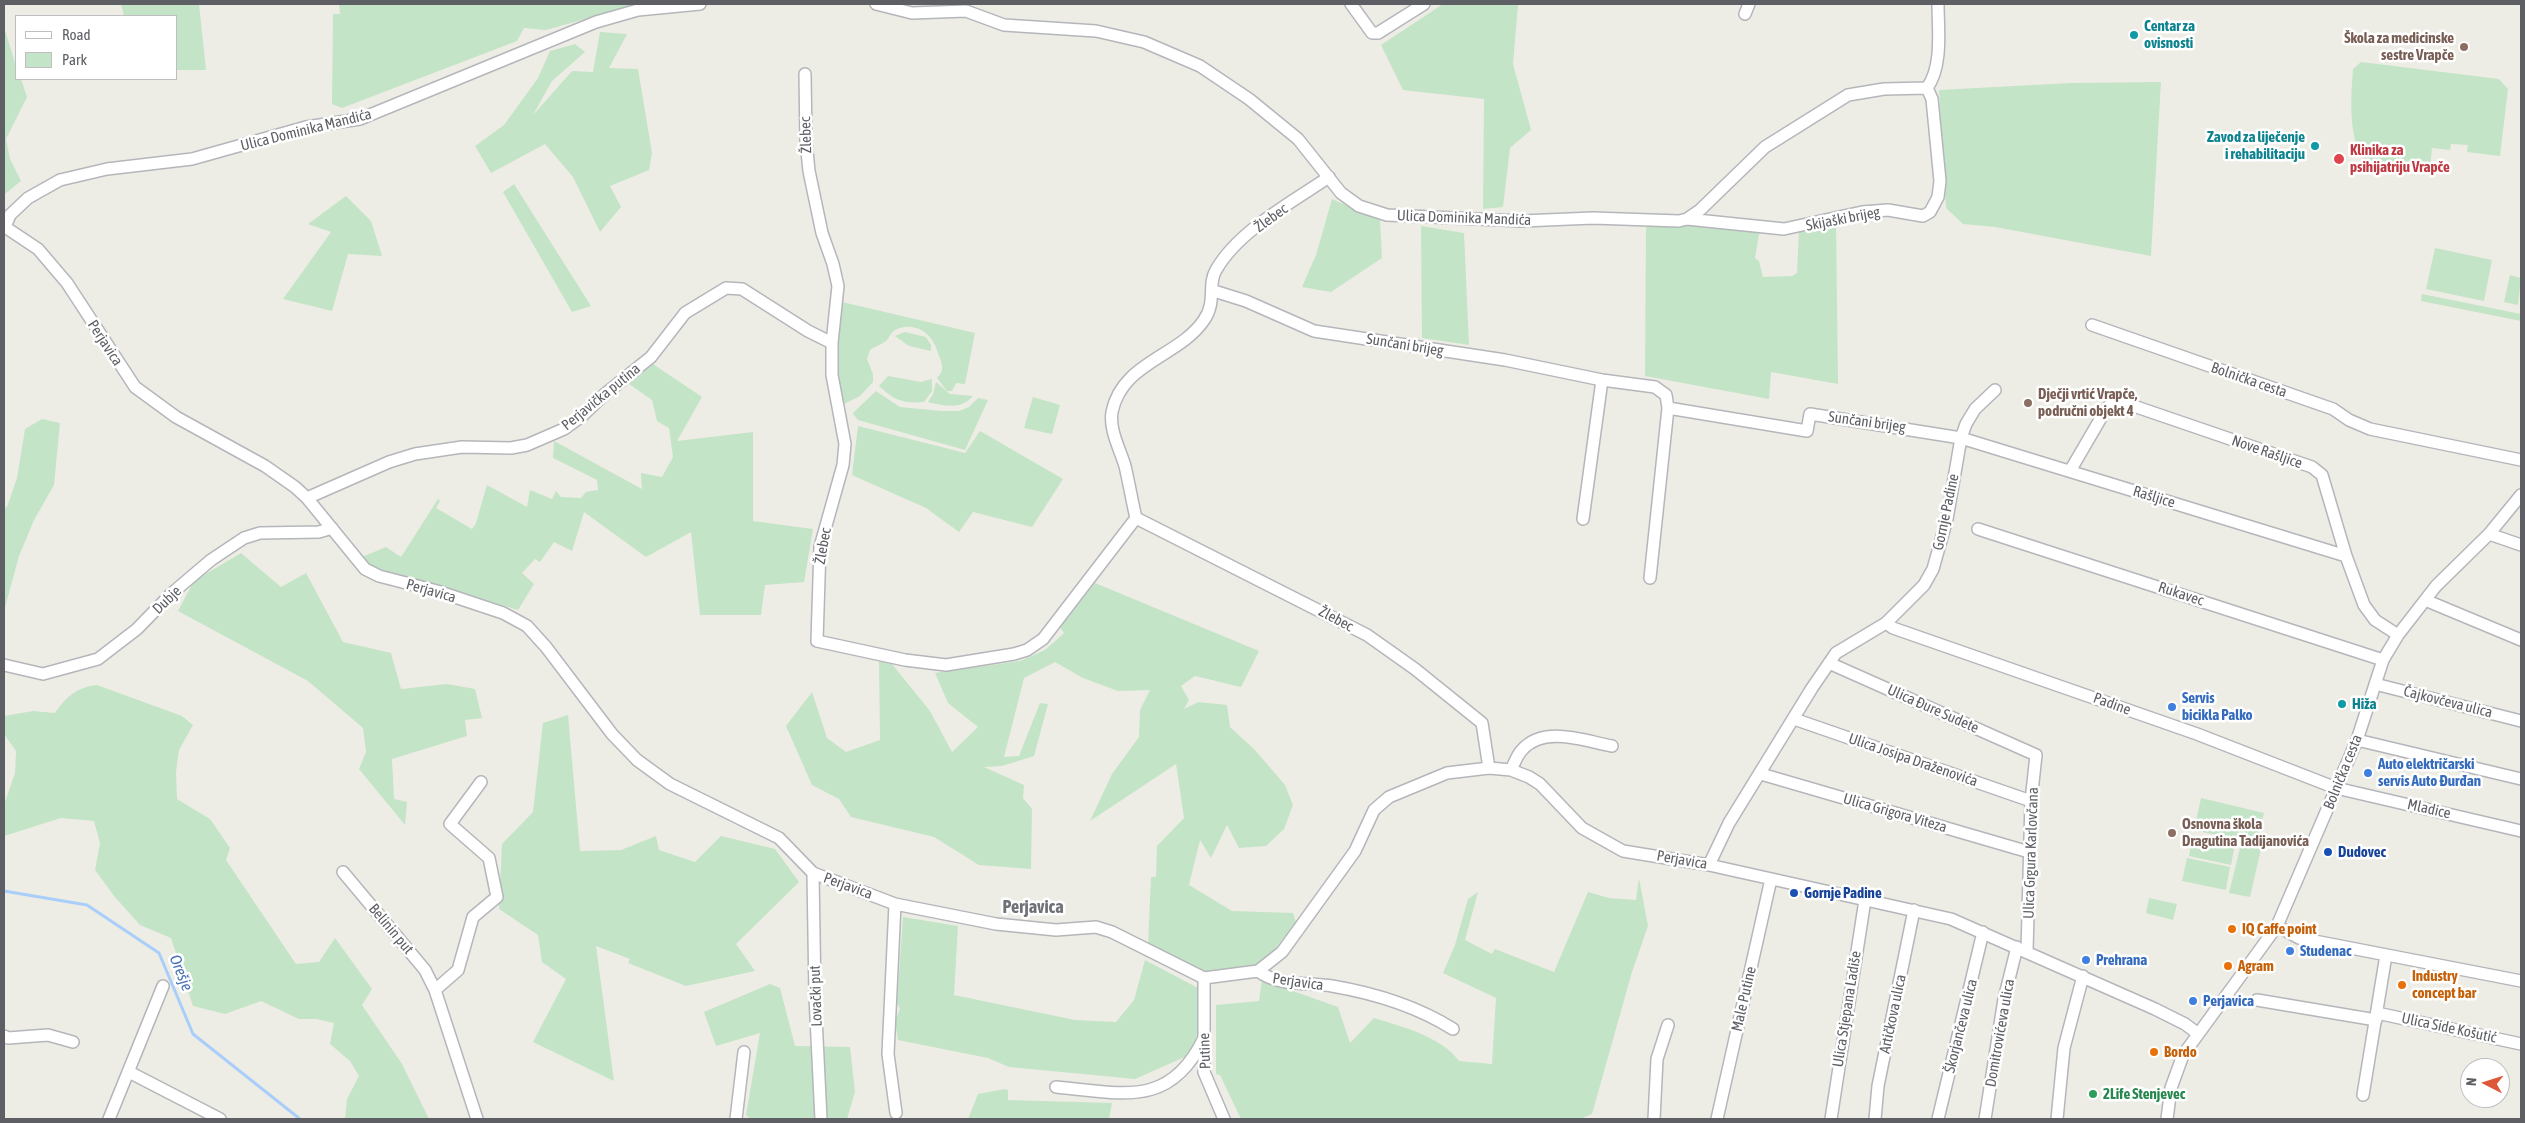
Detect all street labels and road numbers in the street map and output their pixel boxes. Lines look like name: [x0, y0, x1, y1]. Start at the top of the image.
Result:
street label: Ulica Dominika Mandića: [239, 105, 373, 155]
street label: Žlebec: [796, 116, 816, 154]
street label: Žlebec: [1251, 200, 1291, 236]
street label: Skijaški brijeg: [1804, 203, 1882, 235]
street label: Ulica Dominika Mandića: [1397, 207, 1531, 229]
street label: Perjavica: [84, 317, 126, 369]
street label: Sunčani brijeg: [1365, 330, 1445, 360]
street label: Bolnička cesta: [2209, 359, 2289, 401]
street label: Perjavička putina: [558, 360, 644, 434]
street label: Sunčani brijeg: [1827, 408, 1907, 436]
street label: Nove Rašljice: [2229, 432, 2305, 472]
street label: Gornje Padine: [1929, 472, 1963, 552]
street label: Rašljice: [2131, 482, 2177, 512]
street label: Žlebec: [811, 526, 835, 566]
street label: Perjavica: [404, 575, 458, 607]
street label: Rukavec: [2156, 578, 2206, 610]
street label: Dubje: [149, 582, 185, 618]
street label: Žlebec: [1316, 602, 1356, 636]
street label: Ulica Đure Sudete: [1884, 681, 1982, 737]
street label: Čajkovčeva ulica: [2402, 682, 2494, 722]
street label: Padine: [2091, 689, 2133, 719]
street label: Ulica Josipa Draženovića: [1846, 729, 1980, 791]
street label: Bolnička cesta: [2320, 732, 2366, 812]
street label: Ulica Grgura Karlovčana: [2020, 787, 2042, 919]
street label: Ulica Grigora Viteza: [1841, 790, 1949, 836]
street label: Mladice: [2406, 795, 2452, 823]
street label: Perjavica: [1655, 847, 1709, 873]
street label: Perjavica: [821, 869, 875, 903]
street label: Belinin put: [365, 900, 417, 958]
street label: Ulica Stjepana Ladiše: [1829, 950, 1865, 1068]
street label: Lovački put: [806, 965, 826, 1027]
street label: Male Putine: [1728, 965, 1760, 1033]
street label: Perjavica: [1271, 970, 1325, 994]
street label: Artičkova ulica: [1876, 973, 1910, 1055]
street label: Škorjančeva ulica: [1941, 977, 1981, 1075]
street label: Domitrovićeva ulica: [1982, 978, 2018, 1088]
street label: Ulica Side Košutić: [2400, 1009, 2498, 1047]
street label: Putine: [1195, 1032, 1215, 1070]

